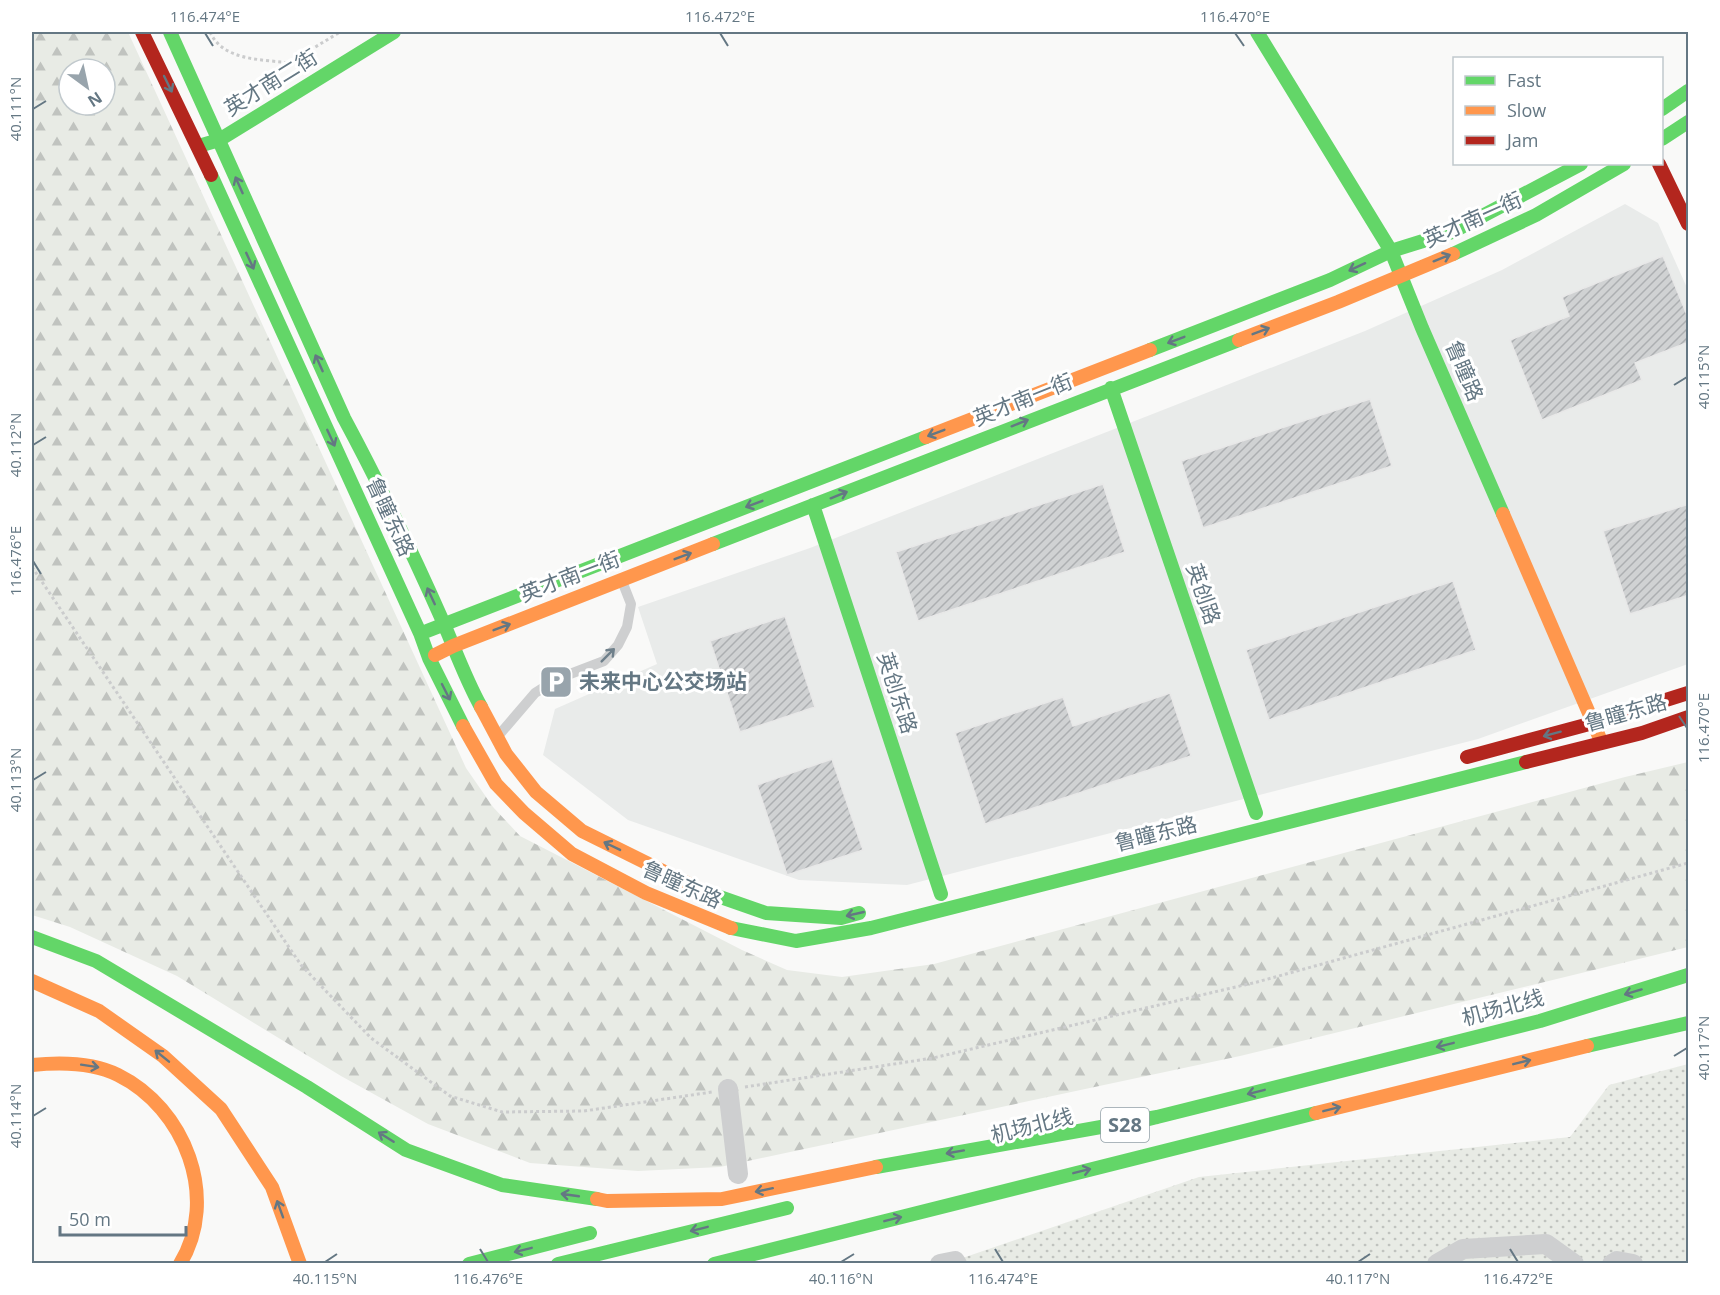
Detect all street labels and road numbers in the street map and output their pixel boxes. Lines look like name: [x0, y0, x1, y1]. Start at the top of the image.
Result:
street label: 英才南二街: [219, 42, 322, 122]
street label: 英才南一街: [1419, 185, 1526, 253]
street label: 鲁瞳路: [1440, 336, 1490, 405]
street label: 英才南一街: [969, 366, 1077, 432]
street label: 鲁瞳东路: [360, 473, 421, 561]
street label: 英才南一街: [516, 544, 624, 608]
street label: 英创路: [1180, 559, 1227, 628]
street label: 英创东路: [872, 648, 924, 737]
street label: 鲁瞳东路: [1581, 687, 1670, 737]
street label: 鲁瞳东路: [1112, 809, 1200, 857]
street label: 鲁瞳东路: [638, 854, 726, 914]
street label: 机场北线: [1459, 983, 1547, 1031]
street label: 机场北线: [988, 1101, 1076, 1149]
road number: S28: [1101, 1108, 1149, 1142]

